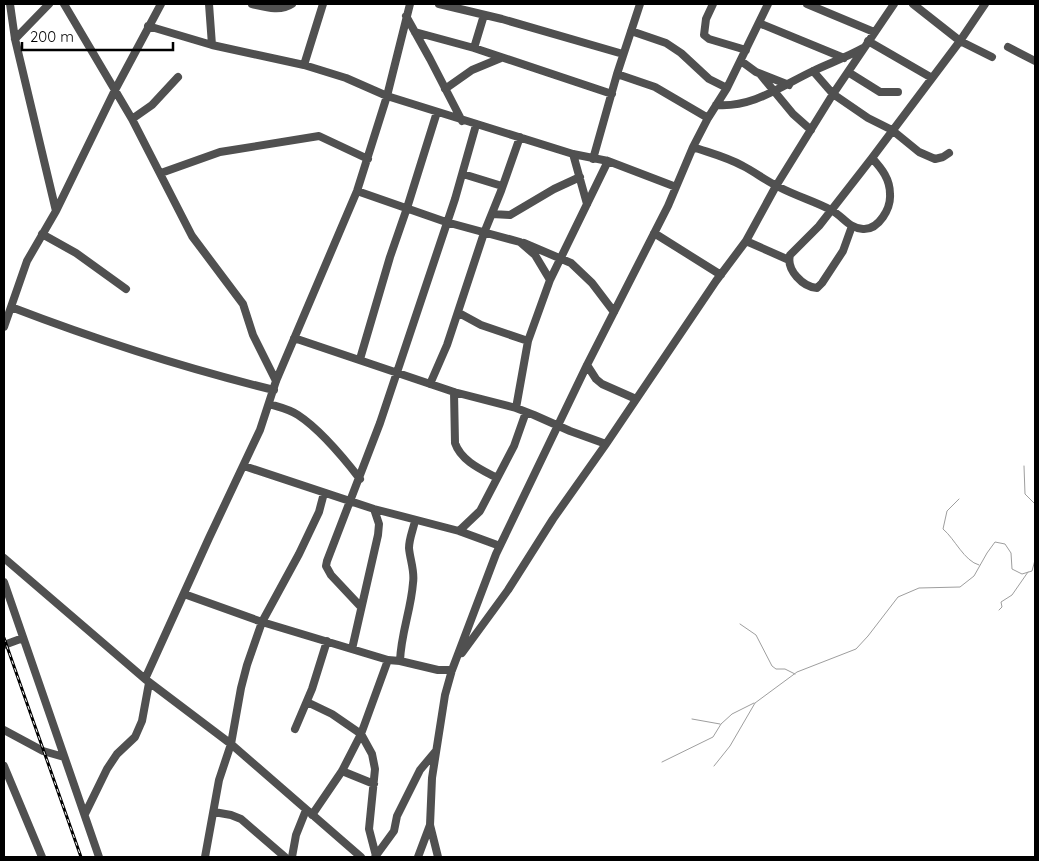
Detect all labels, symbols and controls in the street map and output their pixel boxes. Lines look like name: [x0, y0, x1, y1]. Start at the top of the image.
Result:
scale bar: [22, 20, 174, 52]
text: 200 m: [30, 27, 74, 46]

